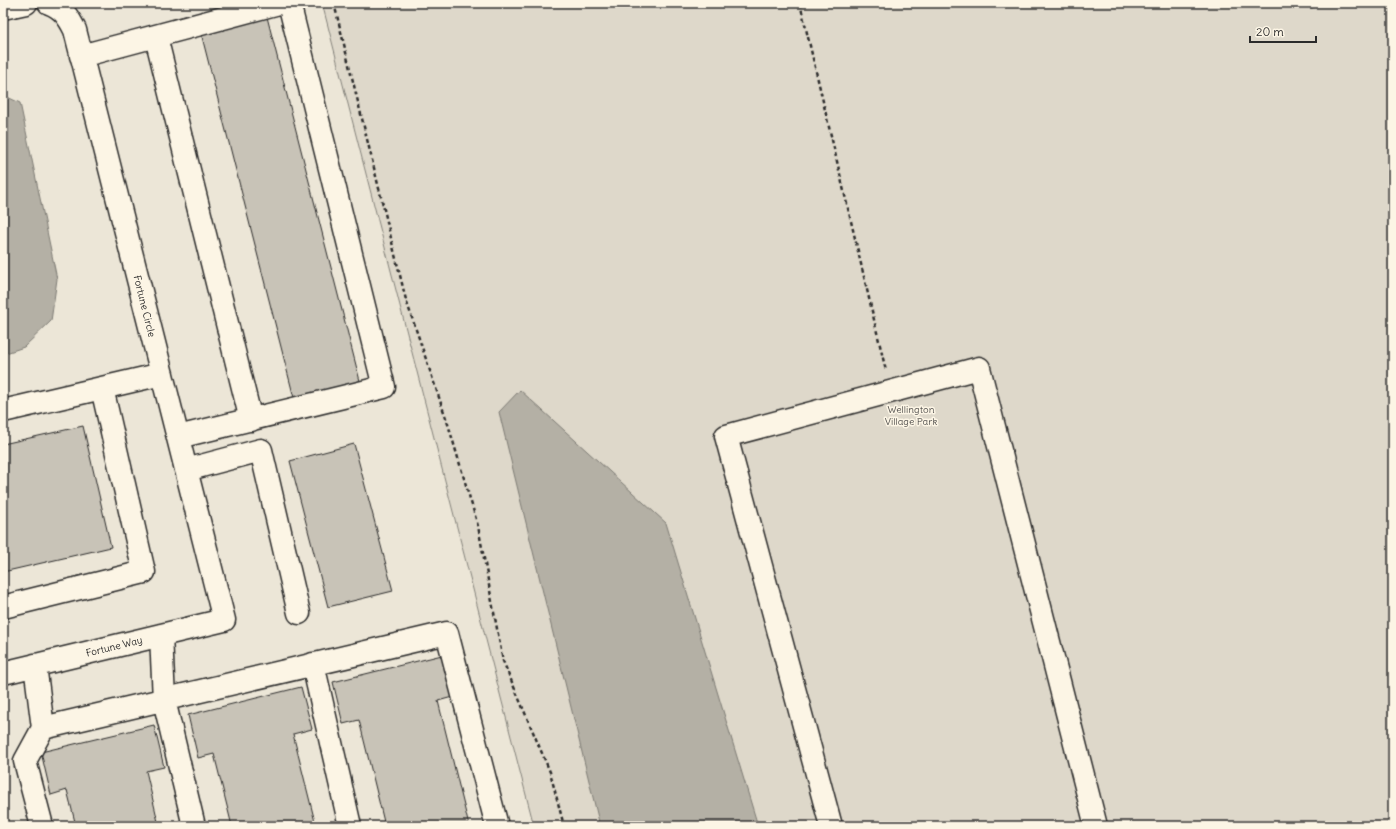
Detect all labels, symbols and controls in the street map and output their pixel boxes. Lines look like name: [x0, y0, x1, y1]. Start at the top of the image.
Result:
scale bar: [1250, 18, 1316, 44]
text: 20 m: [1256, 24, 1284, 39]
street label: Fortune Circle: [131, 274, 158, 338]
park label: Wellington Village Park: [885, 403, 937, 428]
street label: Fortune Way: [85, 633, 144, 660]

